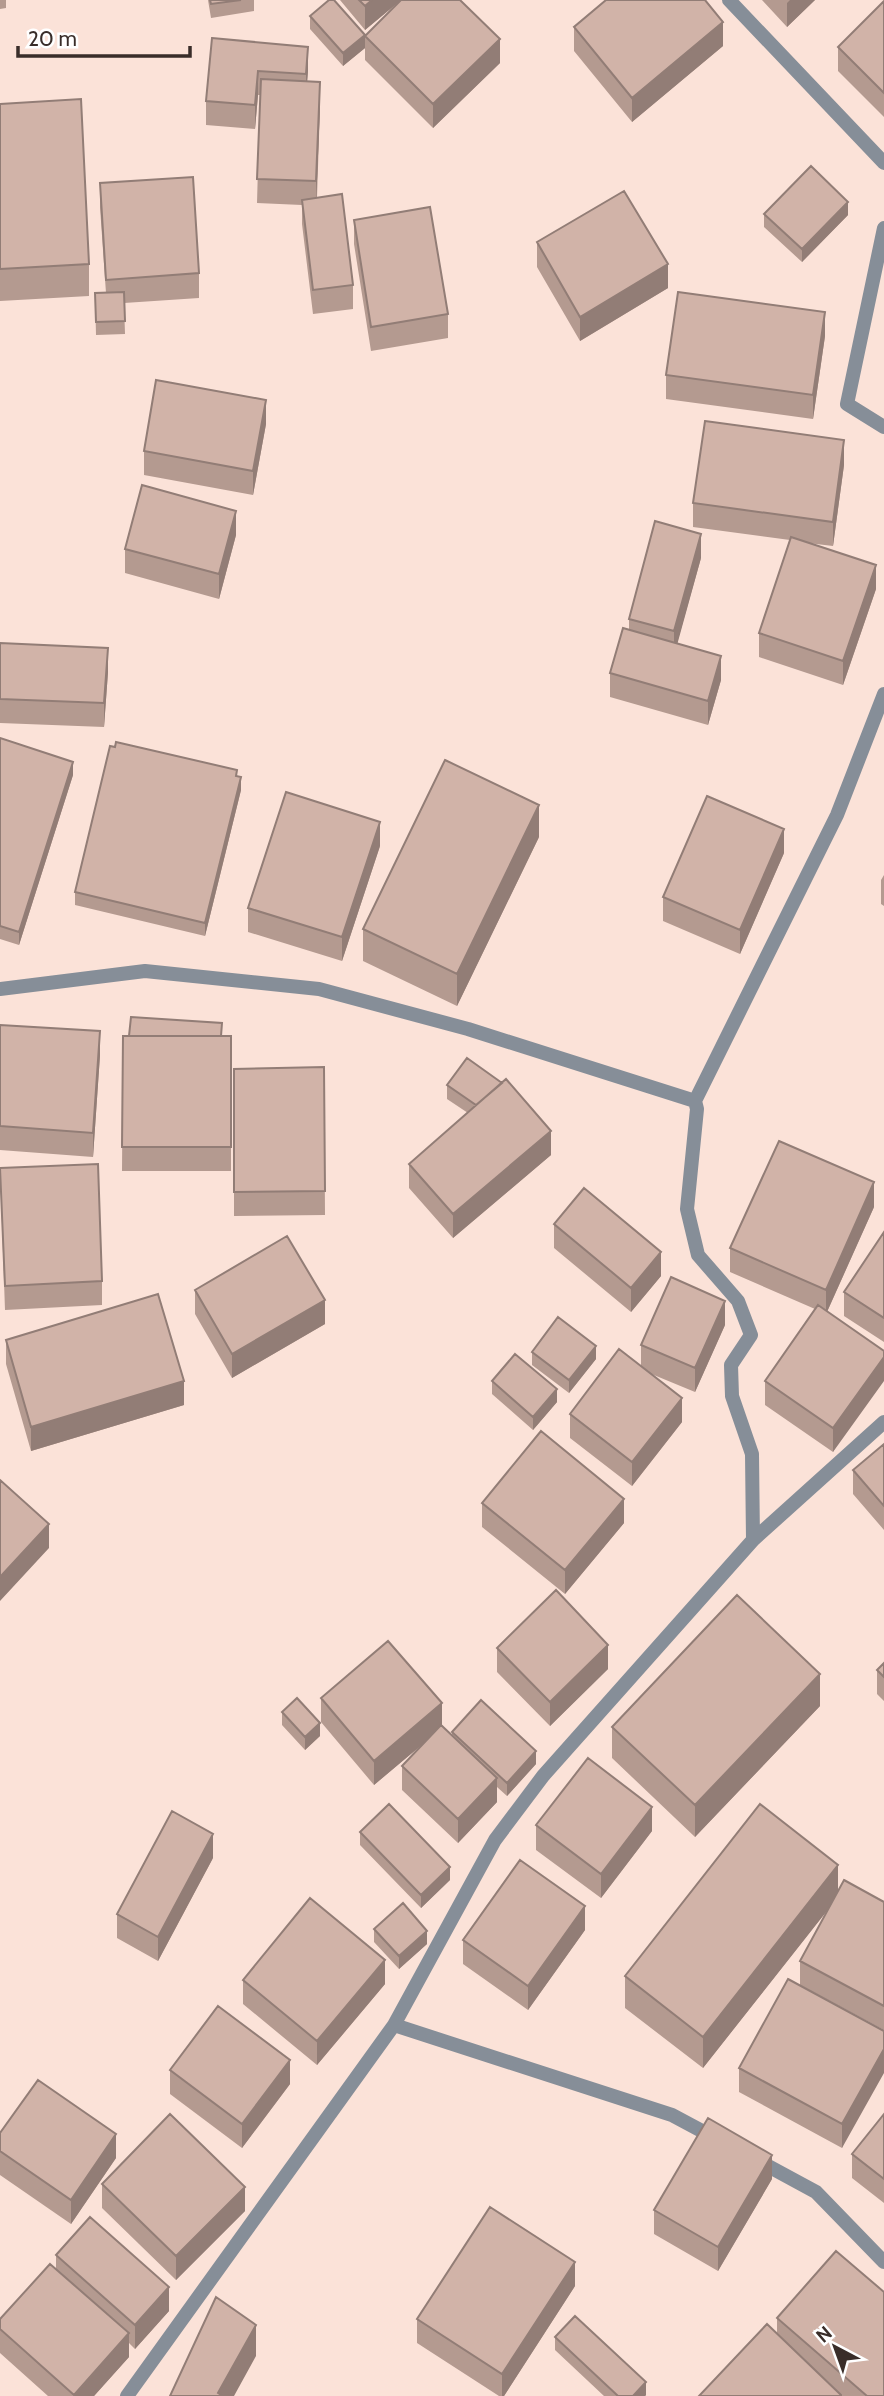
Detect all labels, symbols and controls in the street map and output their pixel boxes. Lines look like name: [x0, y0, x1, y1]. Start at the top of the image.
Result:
scale bar: [18, 14, 189, 58]
text: 20 m: [28, 26, 77, 51]
north arrow: [800, 2312, 870, 2382]
text: N: [812, 2321, 837, 2348]

